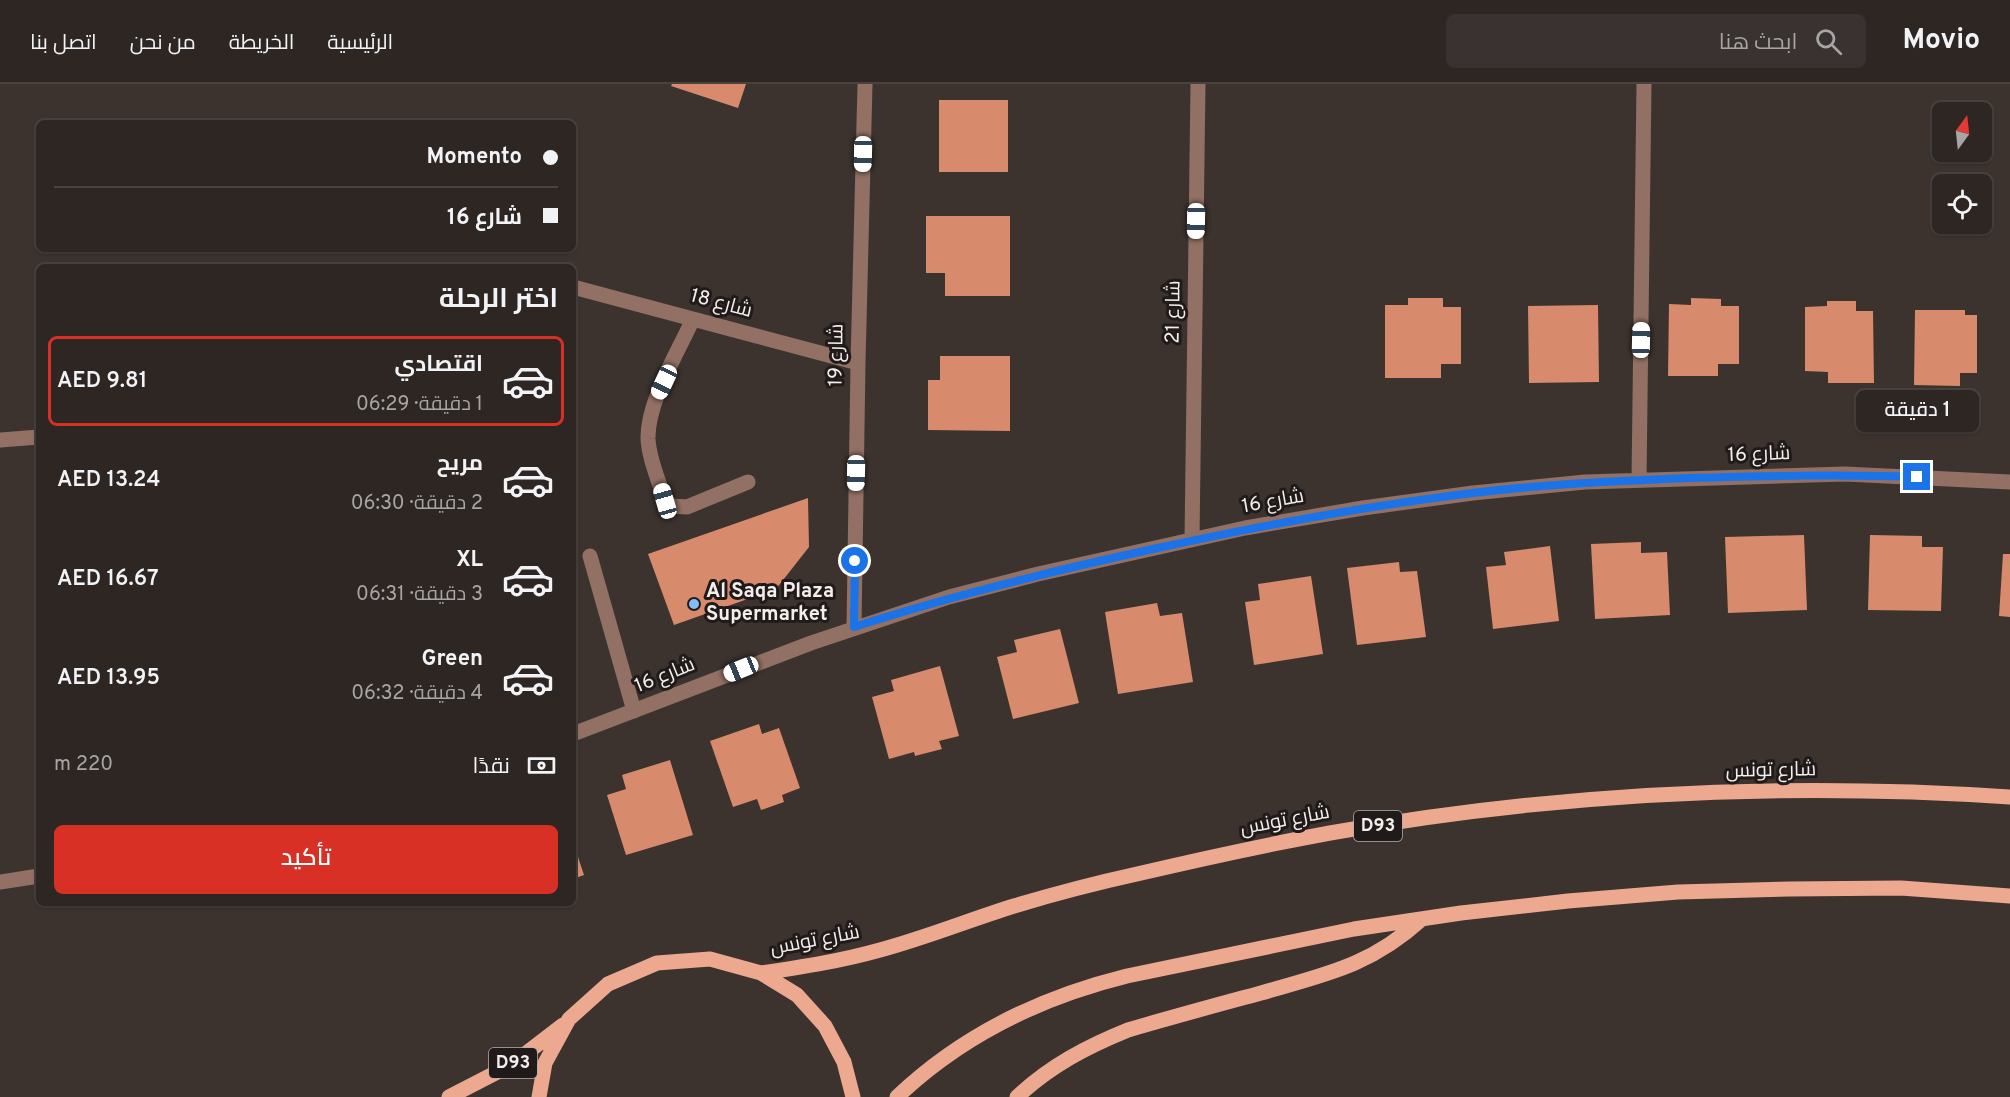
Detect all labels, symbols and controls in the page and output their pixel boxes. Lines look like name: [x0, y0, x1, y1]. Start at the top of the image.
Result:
search box: [1446, 14, 1866, 68]
text: Movio: [1902, 23, 1980, 59]
icon: search: [1812, 25, 1845, 58]
text: اتصل بنا: [30, 30, 97, 57]
text: من نحن: [130, 30, 196, 57]
text: الخريطة: [229, 30, 294, 57]
text: الرئيسية: [327, 30, 393, 57]
text: ابحث هنا: [1719, 30, 1797, 57]
north arrow: [1932, 102, 1992, 162]
map controls: [1932, 102, 1992, 234]
car: [854, 136, 872, 172]
text: Momento: [427, 144, 522, 171]
button: locate: [1932, 174, 1992, 234]
car: [1187, 203, 1205, 239]
text: شارع 16: [447, 205, 522, 232]
street label: شارع 21: [1160, 280, 1188, 344]
text: اختر الرحلة: [439, 283, 558, 317]
street label: شارع 18: [687, 283, 755, 325]
car: [1632, 322, 1650, 358]
street label: شارع 19: [823, 323, 851, 387]
text: اقتصادي: [394, 352, 483, 379]
icon: car: [501, 354, 555, 408]
car: [648, 362, 680, 402]
text: AED 9.81: [57, 368, 147, 395]
callout: 1 دقيقة: [1856, 390, 1978, 432]
text: 1 دقيقة · 06:29: [356, 392, 483, 418]
text: 1 دقيقة: [1885, 398, 1951, 424]
street label: شارع 16: [1727, 441, 1791, 469]
text: مريح: [437, 451, 483, 478]
icon: car: [501, 453, 555, 507]
car: [847, 455, 865, 491]
route end: [1903, 463, 1930, 490]
text: AED 13.24: [57, 467, 160, 494]
car: [651, 481, 679, 521]
street label: شارع 16: [1240, 484, 1306, 520]
text: 2 دقيقة · 06:30: [351, 491, 483, 517]
text: XL: [456, 547, 483, 574]
route start: [841, 547, 868, 574]
icon: car: [501, 552, 555, 606]
text: AED 16.67: [57, 566, 159, 593]
place label: Al Saqa Plaza Supermarket: [706, 579, 834, 628]
text: 3 دقيقة · 06:31: [356, 582, 483, 608]
marker: Al Saqa Plaza Supermarket: [687, 597, 701, 611]
text: Green: [421, 646, 483, 673]
icon: car: [501, 651, 555, 705]
street label: شارع 16: [631, 652, 699, 700]
car: [721, 654, 761, 684]
text: AED 13.95: [57, 665, 160, 692]
text: 4 دقيقة · 06:32: [351, 681, 483, 707]
icon: cash: [525, 749, 558, 782]
text: 220 m: [54, 752, 113, 778]
text: نقدًا: [472, 754, 510, 781]
street label: شارع تونس: [1725, 757, 1817, 785]
street label: شارع تونس: [1238, 800, 1332, 842]
road number: D93: [1354, 811, 1402, 841]
button: تأكيد: [54, 825, 558, 894]
street label: شارع تونس: [768, 920, 862, 962]
road number: D93: [489, 1048, 537, 1078]

